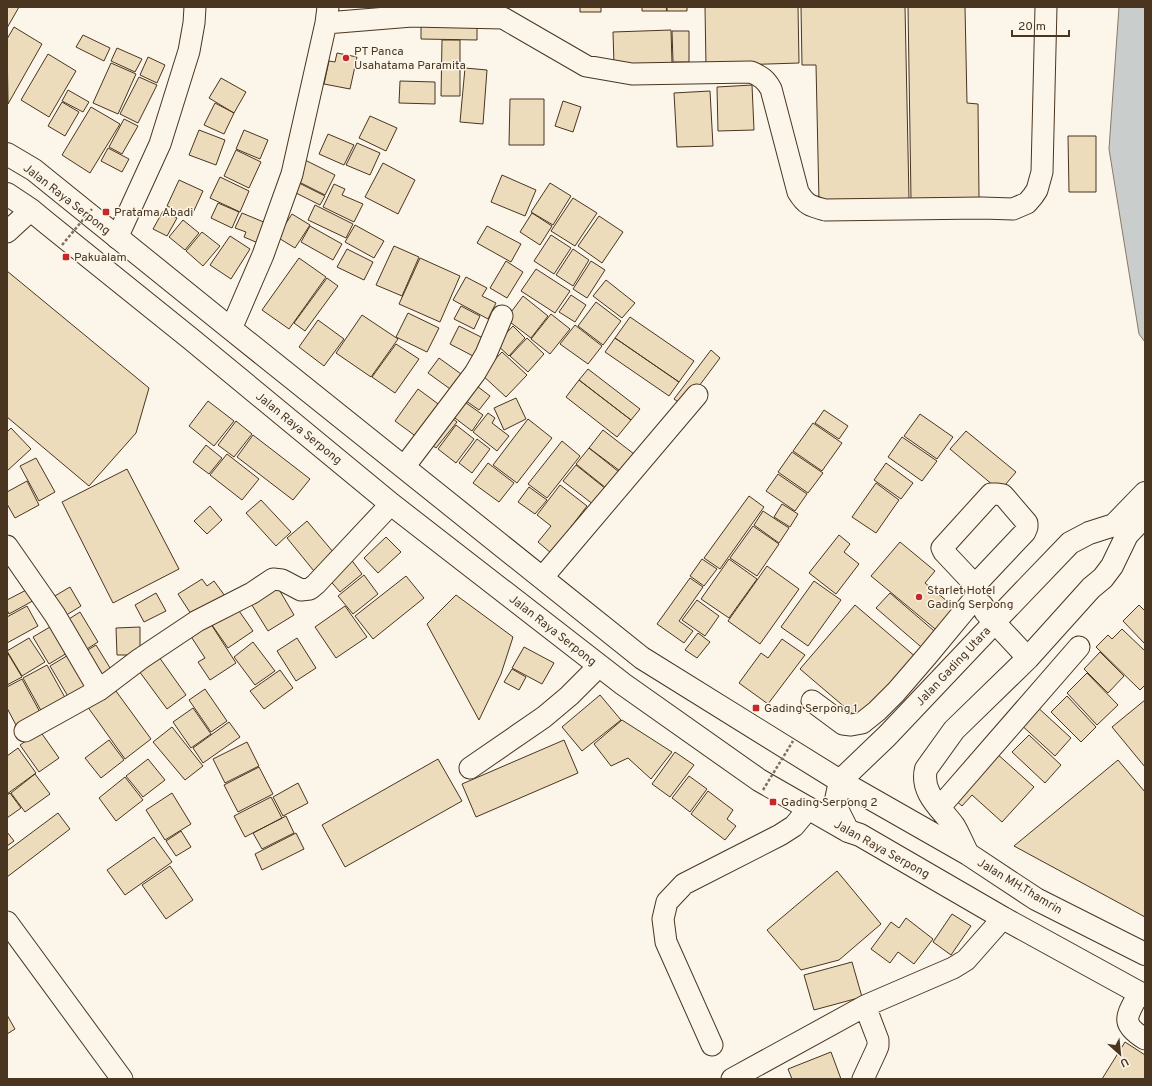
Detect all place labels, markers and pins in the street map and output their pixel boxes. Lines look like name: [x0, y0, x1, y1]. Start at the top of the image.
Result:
place label: PT Panca Usahatama Paramita: [354, 44, 466, 74]
marker: PT Panca Usahatama Paramita: [341, 53, 351, 63]
place label: Pratama Abadi: [114, 205, 193, 221]
marker: Pratama Abadi: [101, 207, 111, 217]
place label: Pakualam: [74, 250, 127, 266]
marker: Pakualam: [61, 252, 71, 262]
place label: Starlet Hotel Gading Serpong: [927, 583, 1014, 613]
marker: Starlet Hotel Gading Serpong: [914, 592, 924, 602]
place label: Gading Serpong 1: [764, 701, 858, 717]
marker: Gading Serpong 1: [751, 703, 761, 713]
place label: Gading Serpong 2: [781, 795, 878, 811]
marker: Gading Serpong 2: [768, 797, 778, 807]

